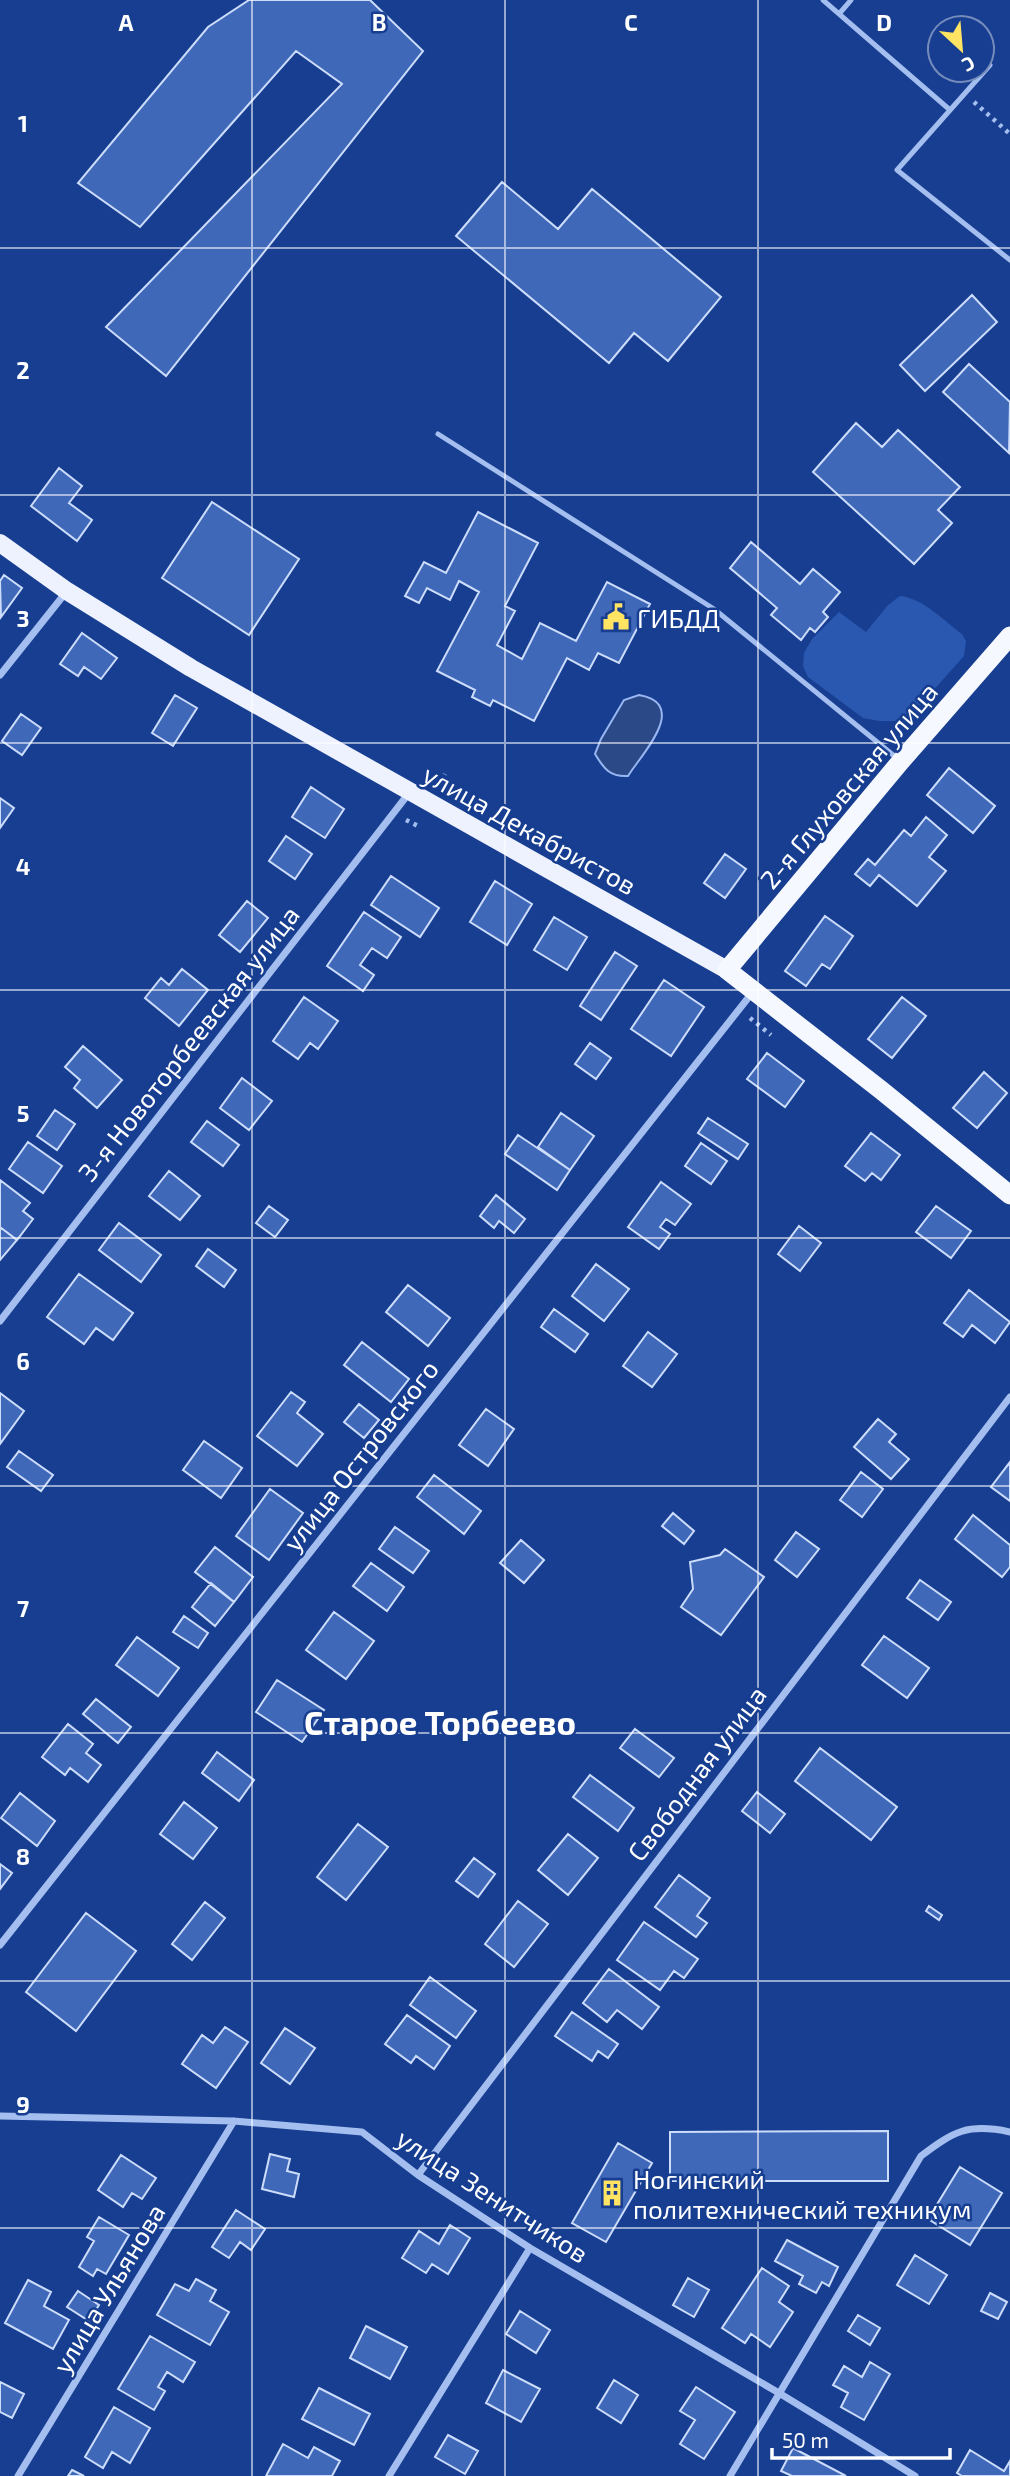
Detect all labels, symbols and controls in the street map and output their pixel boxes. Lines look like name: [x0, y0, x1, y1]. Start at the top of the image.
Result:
text: A: [118, 8, 134, 36]
text: B: [372, 8, 386, 36]
text: C: [624, 8, 638, 36]
text: D: [876, 8, 892, 36]
north arrow: [926, 14, 996, 84]
text: С: [959, 52, 979, 78]
text: 1: [18, 109, 28, 137]
text: 2: [16, 356, 30, 384]
public building icon: ГИБДД: [601, 602, 631, 632]
place label: ГИБДД: [637, 602, 720, 633]
text: 3: [16, 604, 30, 632]
street label: 2-я Глуховская улица: [753, 676, 944, 895]
street label: улица Декабристов: [418, 758, 642, 901]
text: 4: [16, 852, 30, 880]
street label: 3-я Новоторбеевская улица: [71, 899, 306, 1187]
text: 5: [17, 1099, 29, 1127]
text: 6: [16, 1347, 30, 1375]
street label: улица Островского: [276, 1353, 445, 1557]
text: 7: [17, 1594, 29, 1622]
street label: Свободная улица: [620, 1680, 773, 1867]
district label: Старое Торбеево: [304, 1702, 576, 1742]
text: 8: [16, 1842, 30, 1870]
text: 9: [16, 2090, 30, 2118]
street label: улица Зенитчиков: [391, 2122, 595, 2269]
place label: Ногинский политехнический техникум: [633, 2163, 971, 2225]
building icon: Ногинский политехнический техникум: [597, 2178, 627, 2208]
street label: улица Ульянова: [45, 2198, 172, 2379]
scale bar: [772, 2416, 950, 2460]
text: 50 m: [782, 2427, 829, 2452]

